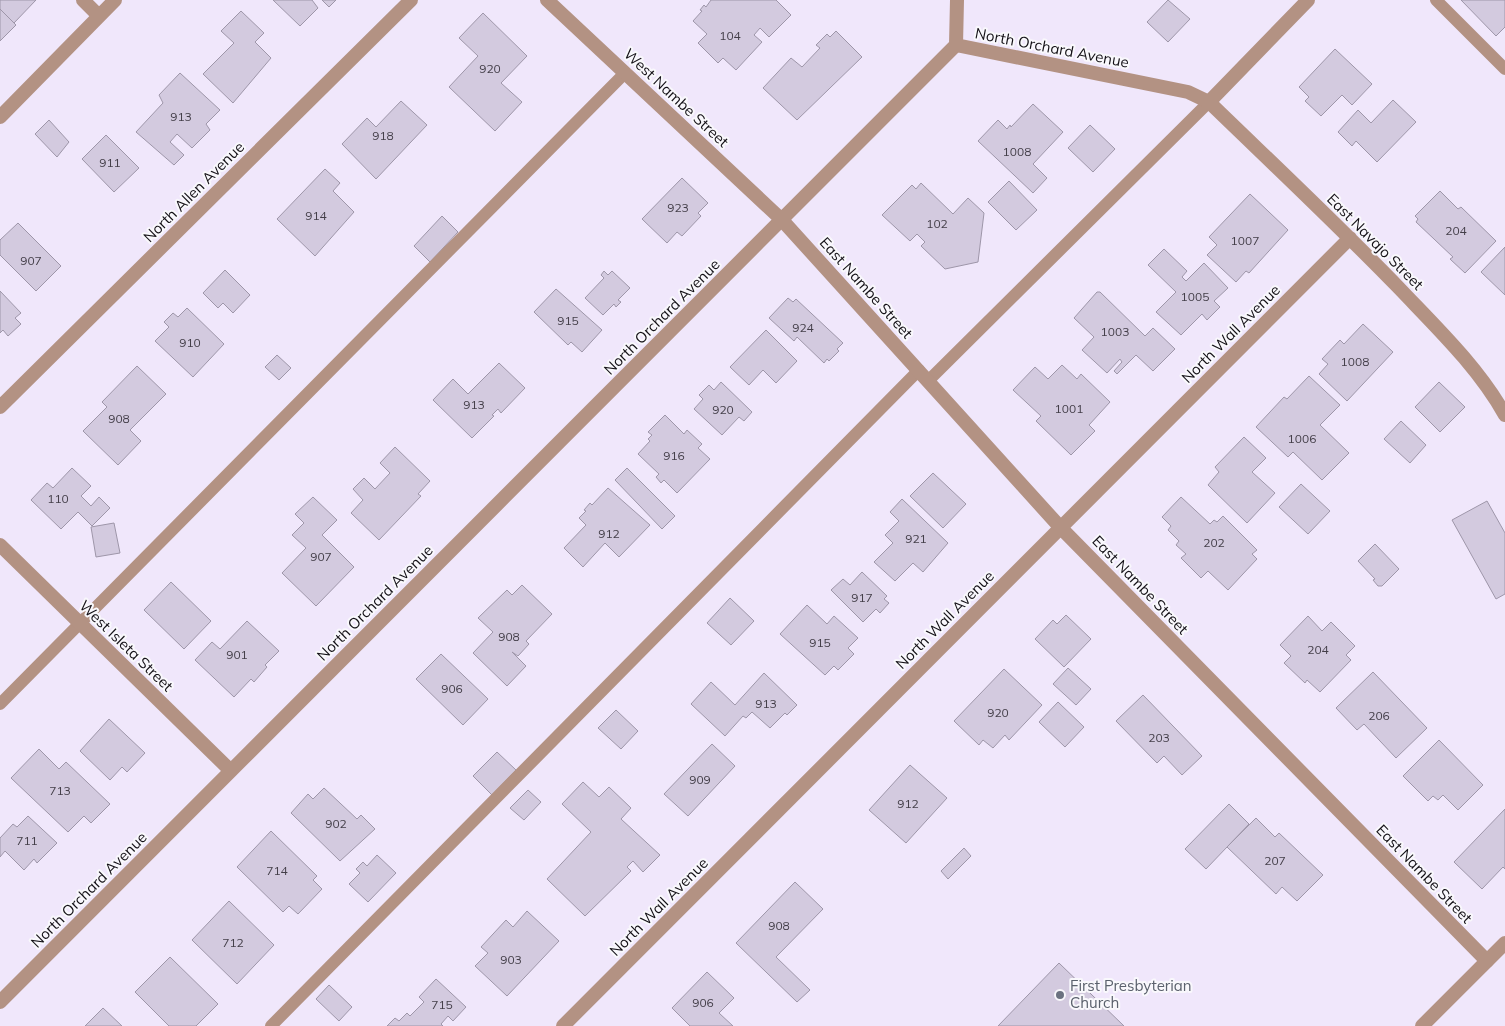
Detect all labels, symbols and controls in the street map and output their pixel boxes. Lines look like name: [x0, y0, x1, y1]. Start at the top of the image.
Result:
street label: North Orchard Avenue: [974, 23, 1131, 72]
house number: 104: [719, 28, 741, 43]
street label: West Nambe Street: [620, 44, 733, 151]
house number: 920: [479, 61, 501, 76]
house number: 913: [170, 109, 192, 124]
house number: 918: [372, 128, 394, 143]
street label: North Allen Avenue: [139, 137, 248, 246]
house number: 1008: [1003, 144, 1031, 159]
house number: 911: [99, 155, 121, 170]
street label: East Navajo Street: [1323, 189, 1428, 294]
house number: 923: [667, 200, 689, 215]
house number: 914: [305, 208, 327, 223]
house number: 102: [926, 216, 948, 231]
house number: 204: [1445, 223, 1467, 238]
street label: East Nambe Street: [816, 233, 917, 342]
house number: 1007: [1231, 233, 1259, 248]
house number: 907: [20, 253, 42, 268]
street label: North Orchard Avenue: [600, 255, 724, 379]
street label: North Wall Avenue: [1177, 280, 1284, 387]
house number: 1005: [1181, 289, 1209, 304]
house number: 915: [557, 313, 579, 328]
house number: 924: [792, 320, 814, 335]
house number: 1003: [1101, 324, 1129, 339]
house number: 910: [179, 335, 201, 350]
house number: 1008: [1341, 354, 1369, 369]
house number: 913: [463, 397, 485, 412]
house number: 1001: [1055, 401, 1083, 416]
house number: 920: [712, 402, 734, 417]
house number: 908: [108, 411, 130, 426]
house number: 1006: [1288, 431, 1316, 446]
house number: 916: [663, 448, 685, 463]
house number: 110: [47, 491, 69, 506]
house number: 912: [598, 526, 620, 541]
house number: 921: [905, 531, 927, 546]
street label: East Nambe Street: [1088, 531, 1192, 638]
house number: 202: [1203, 535, 1225, 550]
street label: North Orchard Avenue: [313, 541, 437, 665]
house number: 907: [310, 549, 332, 564]
street label: North Wall Avenue: [891, 566, 998, 673]
house number: 917: [851, 590, 873, 605]
street label: West Isleta Street: [75, 596, 177, 695]
house number: 908: [498, 629, 520, 644]
house number: 915: [809, 635, 831, 650]
house number: 204: [1307, 642, 1329, 657]
house number: 901: [226, 647, 248, 662]
house number: 906: [441, 681, 463, 696]
house number: 913: [755, 696, 777, 711]
house number: 920: [987, 705, 1009, 720]
house number: 206: [1368, 708, 1390, 723]
house number: 203: [1148, 730, 1170, 745]
house number: 909: [689, 772, 711, 787]
house number: 713: [49, 783, 71, 798]
house number: 912: [897, 796, 919, 811]
house number: 902: [325, 816, 347, 831]
street label: East Nambe Street: [1372, 820, 1476, 927]
street label: North Orchard Avenue: [27, 828, 151, 952]
house number: 711: [16, 833, 38, 848]
street label: North Wall Avenue: [605, 853, 712, 960]
house number: 207: [1264, 853, 1286, 868]
house number: 714: [266, 863, 288, 878]
house number: 908: [768, 918, 790, 933]
house number: 712: [222, 935, 244, 950]
house number: 903: [500, 952, 522, 967]
place label: First Presbyterian Church: [1070, 976, 1192, 1012]
marker: First Presbyterian Church: [1054, 989, 1066, 1001]
house number: 906: [692, 995, 714, 1010]
house number: 715: [431, 997, 453, 1012]

